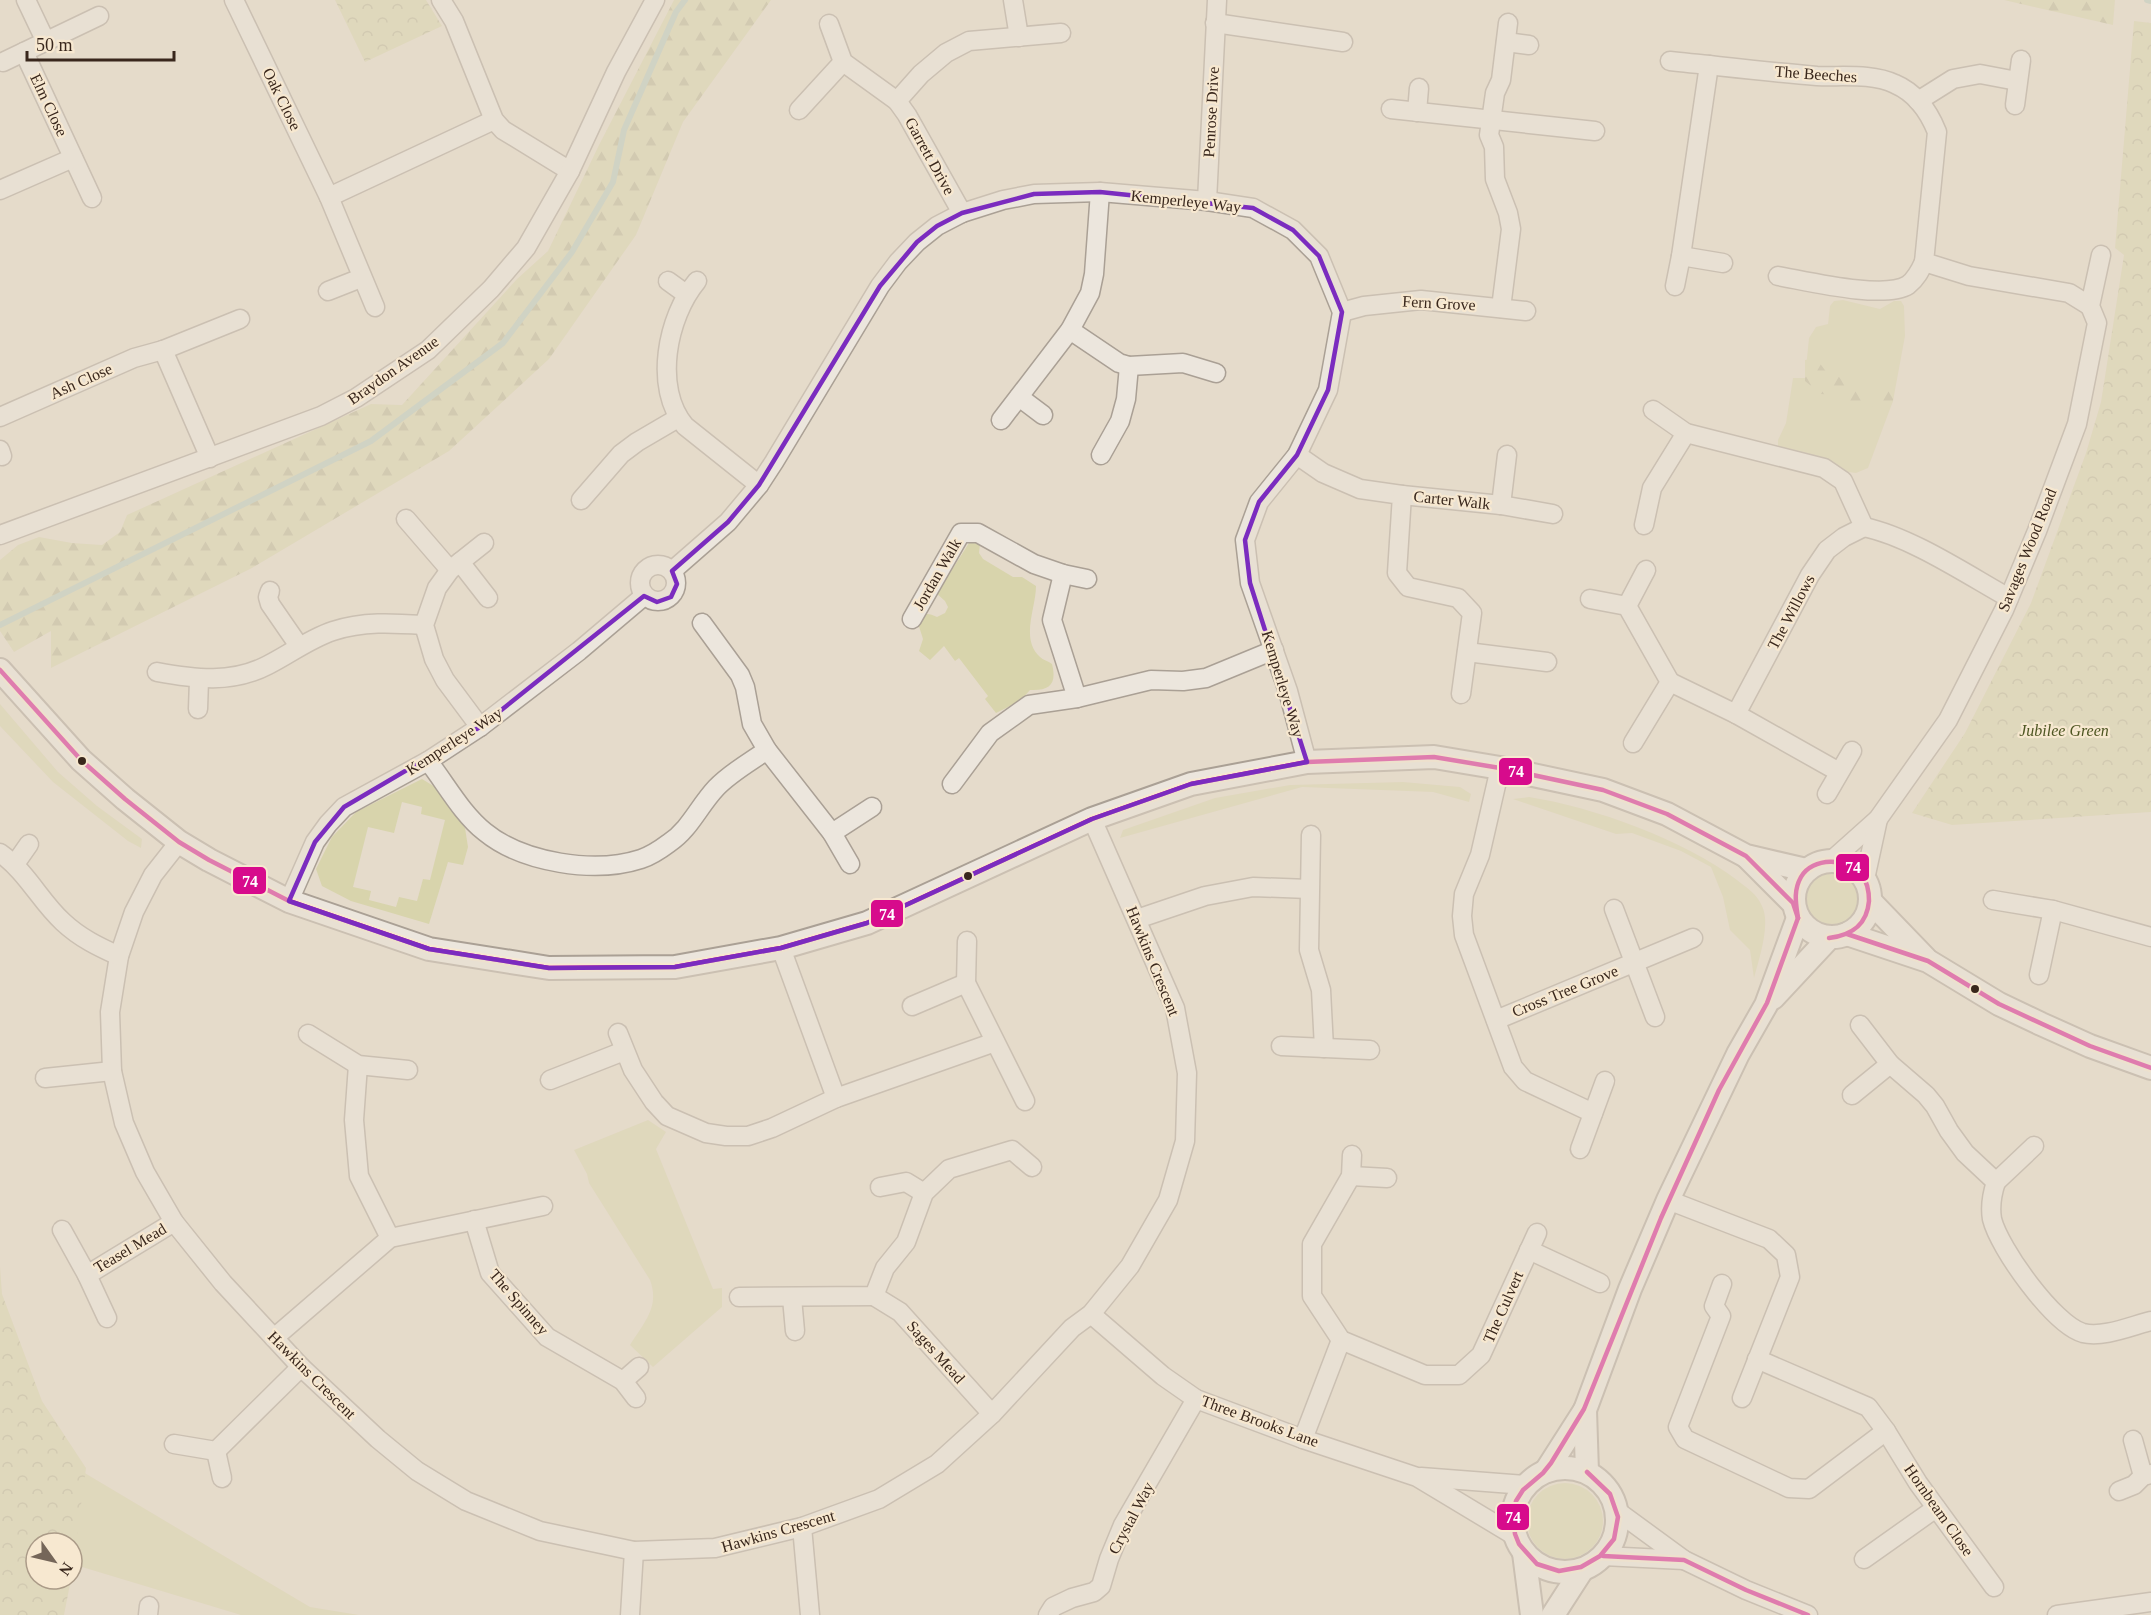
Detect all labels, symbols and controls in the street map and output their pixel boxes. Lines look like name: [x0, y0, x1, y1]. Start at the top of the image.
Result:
scale bar: [27, 24, 174, 62]
text: 50 m: [36, 35, 73, 55]
street label: The Beeches: [1774, 63, 1858, 85]
street label: Oak Close: [260, 65, 304, 133]
street label: Penrose Drive: [1200, 66, 1222, 158]
street label: Elm Close: [27, 71, 71, 139]
street label: Garrett Drive: [902, 114, 958, 198]
street label: Kemperleye Way: [1130, 187, 1242, 216]
street label: Fern Grove: [1402, 293, 1476, 313]
street label: Braydon Avenue: [344, 332, 442, 408]
street label: Ash Close: [47, 360, 115, 402]
street label: Savages Wood Road: [1994, 486, 2060, 615]
street label: Carter Walk: [1413, 488, 1491, 512]
street label: Jordan Walk: [910, 535, 964, 613]
street label: The Willows: [1764, 572, 1818, 652]
street label: Kemperleye Way: [1258, 629, 1307, 740]
street label: Kemperleye Way: [403, 704, 506, 779]
park label: Jubilee Green: [2019, 722, 2109, 739]
unlabelled marker: [76, 755, 88, 767]
line badge: 74: [1498, 757, 1533, 786]
text: 74: [1508, 763, 1524, 780]
line badge: 74: [1835, 853, 1870, 882]
text: 74: [1845, 859, 1861, 876]
line badge: 74: [232, 866, 267, 895]
unlabelled marker: [962, 870, 974, 882]
text: 74: [242, 873, 258, 890]
line badge: 74: [870, 899, 904, 928]
street label: Hawkins Crescent: [1123, 904, 1183, 1019]
text: 74: [879, 906, 895, 923]
street label: Cross Tree Grove: [1509, 962, 1621, 1020]
unlabelled marker: [1969, 983, 1981, 995]
street label: Teasel Mead: [91, 1220, 169, 1276]
street label: The Spinney: [485, 1266, 552, 1339]
street label: The Culvert: [1480, 1268, 1527, 1346]
street label: Sages Mead: [903, 1317, 968, 1387]
street label: Hawkins Crescent: [265, 1328, 360, 1423]
street label: Three Brooks Lane: [1199, 1392, 1321, 1450]
street label: Hornbeam Close: [1901, 1461, 1977, 1559]
street label: Crystal Way: [1105, 1479, 1158, 1557]
line badge: 74: [1496, 1503, 1530, 1531]
street label: Hawkins Crescent: [719, 1507, 837, 1555]
text: 74: [1505, 1509, 1521, 1526]
north arrow: [24, 1531, 84, 1591]
text: N: [55, 1560, 76, 1579]

